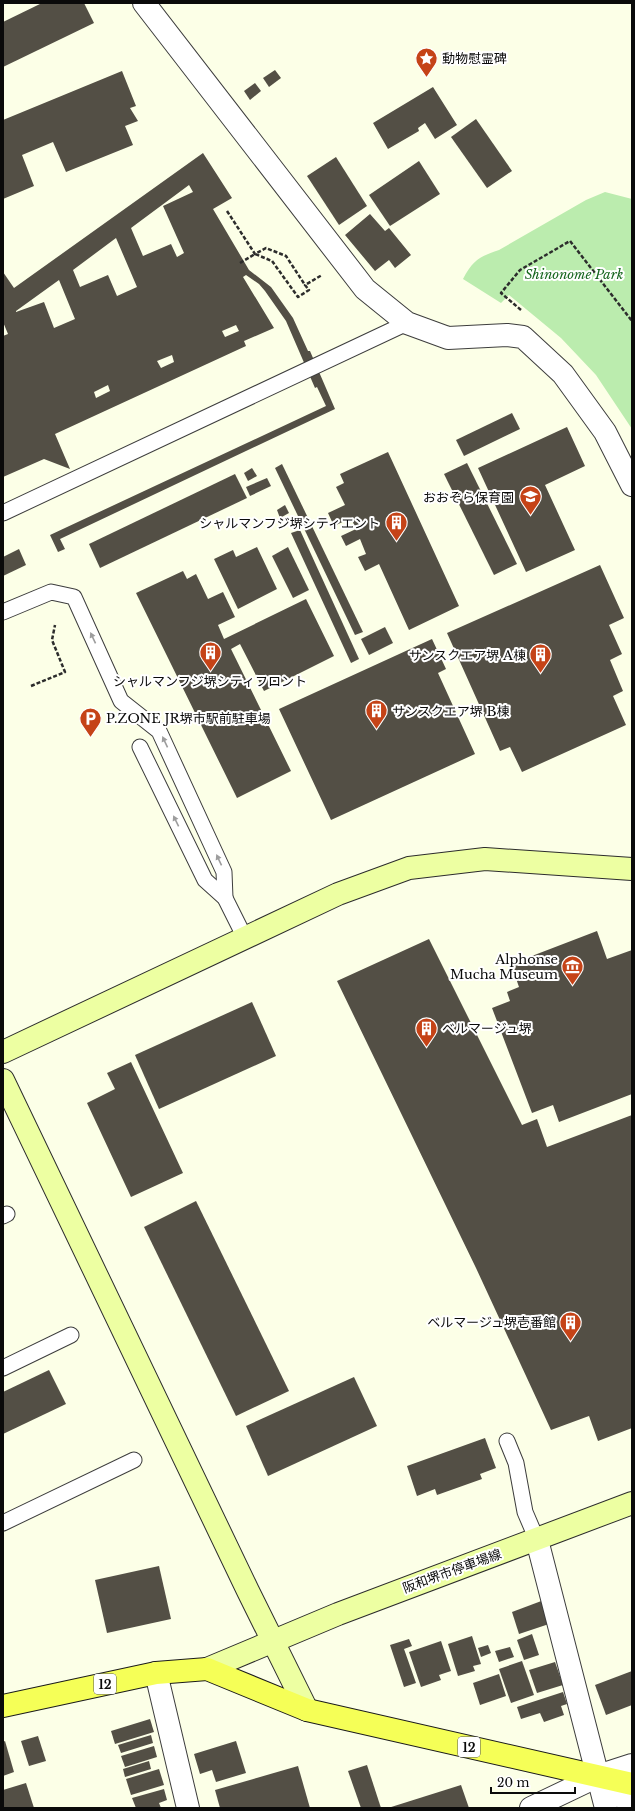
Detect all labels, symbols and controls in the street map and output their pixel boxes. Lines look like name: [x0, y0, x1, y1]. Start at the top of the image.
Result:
place icon: 動物慰霊碑: [414, 45, 440, 78]
place label: 動物慰霊碑: [442, 50, 507, 67]
park label: Shinonome Park: [525, 266, 624, 283]
school or university icon: おおぞら保育園: [517, 484, 543, 517]
place label: おおぞら保育園: [423, 489, 514, 506]
building icon: シャルマンフジ堺シティエント: [383, 510, 409, 543]
place label: シャルマンフジ堺シティエント: [199, 515, 380, 532]
one-way arrow: [90, 632, 96, 644]
building icon: シャルマンフジ堺シティフロント: [197, 640, 223, 673]
building icon: サンスクエア堺 A棟: [528, 642, 554, 675]
place label: サンスクエア堺 A棟: [408, 647, 526, 664]
place label: シャルマンフジ堺シティフロント: [113, 673, 307, 690]
building icon: サンスクエア堺 B棟: [364, 698, 390, 731]
place label: サンスクエア堺 B棟: [392, 703, 509, 720]
parking icon: P.ZONE JR堺市駅前駐車場: [78, 705, 104, 738]
place label: P.ZONE JR堺市駅前駐車場: [106, 710, 271, 727]
one-way arrow: [161, 736, 167, 748]
one-way arrow: [173, 816, 179, 827]
one-way arrow: [216, 855, 222, 866]
place label: Alphonse Mucha Museum: [450, 951, 558, 983]
museum icon: Alphonse Mucha Museum: [560, 953, 586, 986]
building icon: ベルマージュ堺: [413, 1015, 439, 1048]
place label: ベルマージュ堺: [442, 1020, 532, 1037]
building icon: ベルマージュ堺壱番館: [558, 1309, 584, 1342]
place label: ベルマージュ堺壱番館: [427, 1314, 556, 1331]
street label: 阪和堺市停車場線: [400, 1545, 504, 1597]
road number: 12: [94, 1674, 116, 1694]
road number: 12: [458, 1737, 480, 1757]
scale bar: [491, 1769, 575, 1795]
text: 20 m: [497, 1775, 529, 1790]

